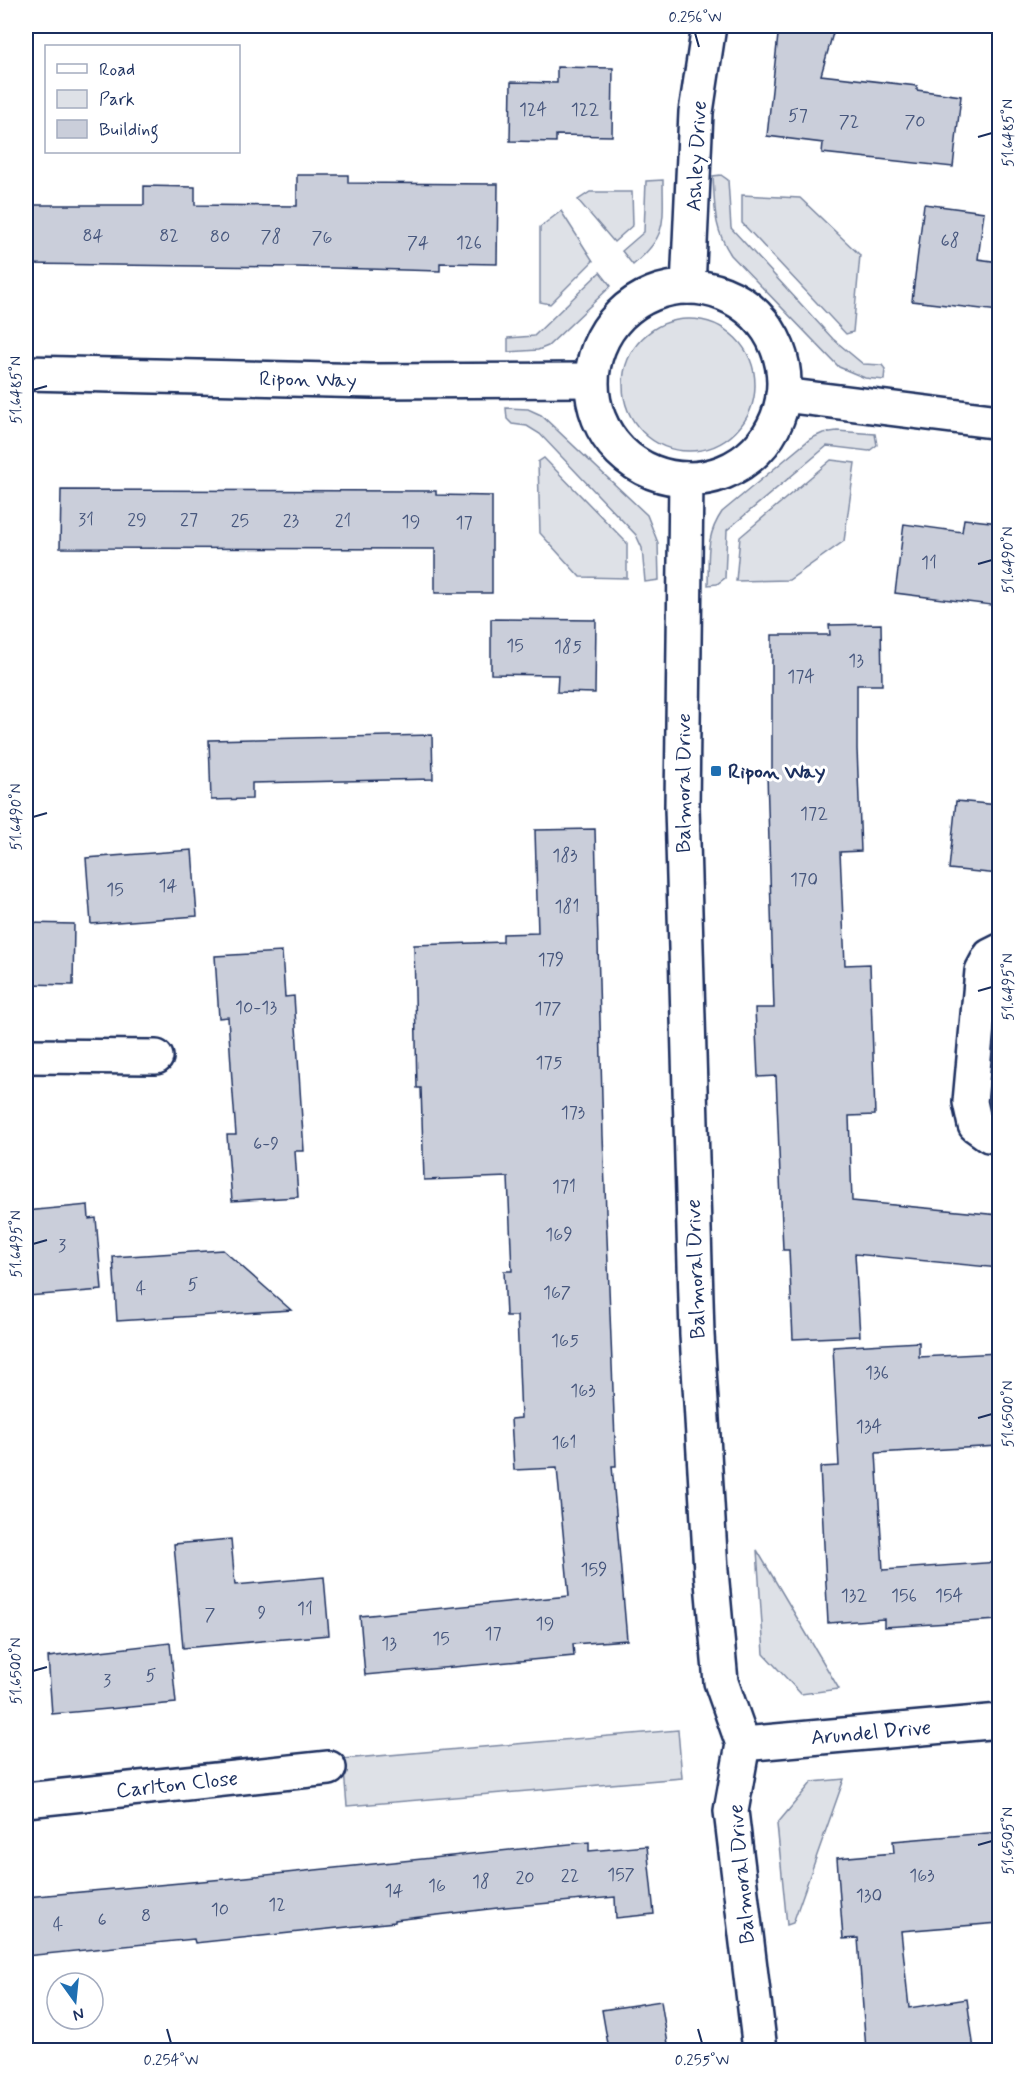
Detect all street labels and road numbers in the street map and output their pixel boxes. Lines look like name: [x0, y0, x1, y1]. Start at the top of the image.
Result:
street label: Ashley Drive: [680, 100, 714, 212]
street label: Ripon Way: [259, 365, 357, 395]
street label: Balmoral Drive: [670, 713, 698, 853]
street label: Balmoral Drive: [680, 1198, 712, 1339]
street label: Arundel Drive: [810, 1714, 932, 1752]
street label: Carlton Close: [115, 1765, 239, 1805]
street label: Balmoral Drive: [722, 1803, 762, 1945]

